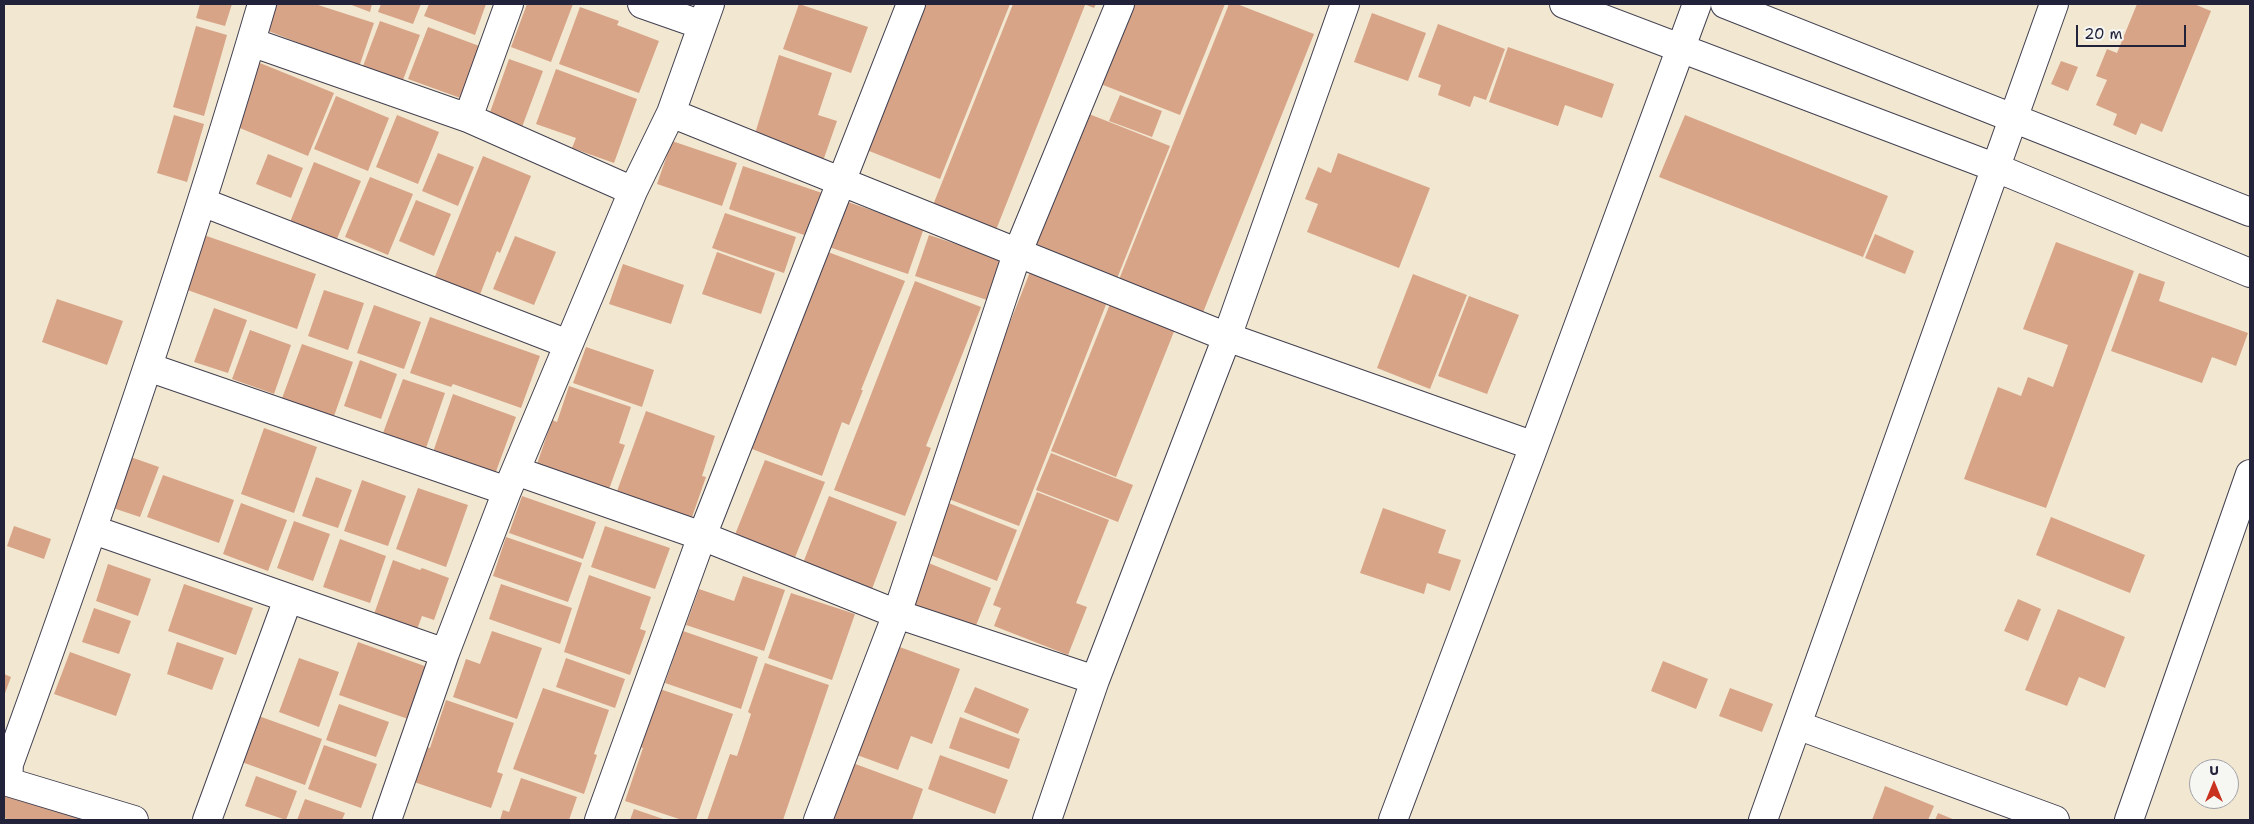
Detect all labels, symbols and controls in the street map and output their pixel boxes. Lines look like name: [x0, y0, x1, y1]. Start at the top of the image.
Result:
scale bar: [2079, 15, 2189, 47]
text: 20 m: [2084, 24, 2123, 44]
north arrow: [2189, 759, 2239, 809]
text: U: [2209, 761, 2219, 779]

